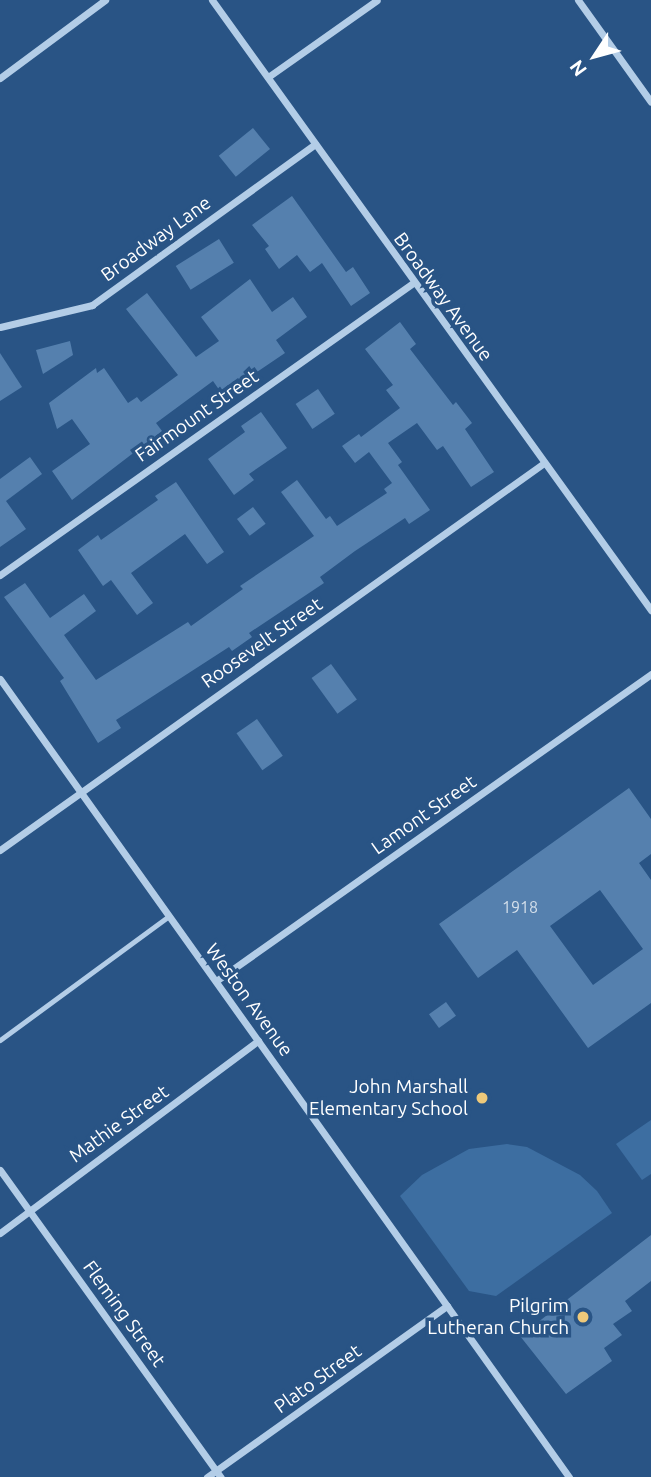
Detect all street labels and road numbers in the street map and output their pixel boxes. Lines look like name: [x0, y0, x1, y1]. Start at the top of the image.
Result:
street label: Broadway Lane: [97, 192, 215, 286]
street label: Broadway Avenue: [389, 228, 497, 366]
street label: Fairmount Street: [131, 365, 263, 467]
street label: Roosevelt Street: [197, 593, 327, 693]
street label: Lamont Street: [367, 770, 481, 860]
street label: Weston Avenue: [200, 939, 298, 1061]
street label: Mathie Street: [65, 1080, 173, 1168]
street label: Fleming Street: [78, 1256, 170, 1372]
street label: Plato Street: [270, 1340, 366, 1418]

